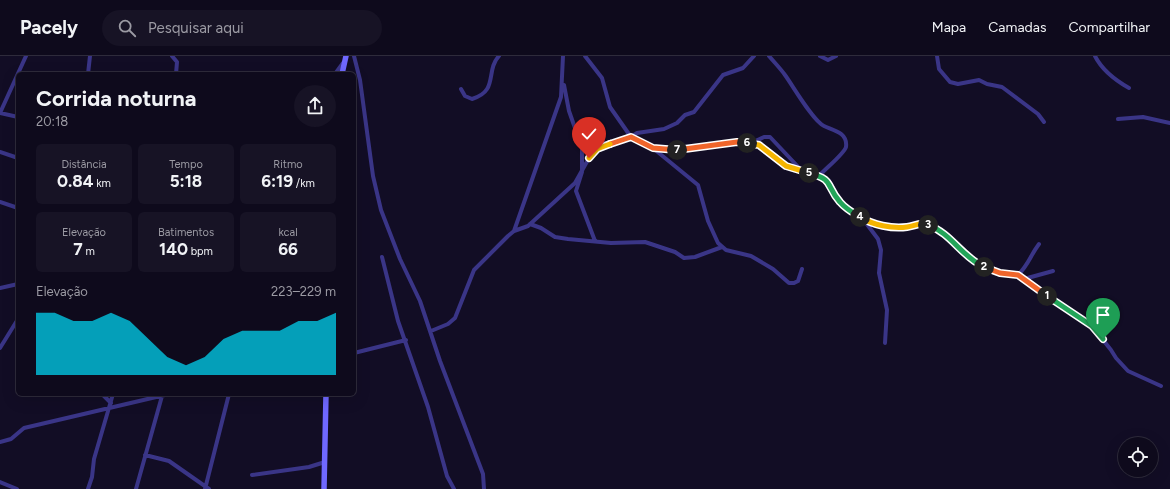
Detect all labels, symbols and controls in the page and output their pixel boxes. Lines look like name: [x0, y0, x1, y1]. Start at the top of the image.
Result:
search box: [102, 10, 382, 46]
text: Pacely: [20, 16, 78, 39]
icon: search: [116, 17, 138, 39]
text: Pesquisar aqui: [148, 19, 244, 37]
text: Mapa: [932, 19, 966, 36]
text: Camadas: [988, 19, 1046, 36]
text: Compartilhar: [1068, 19, 1150, 36]
text: Corrida noturna: [36, 85, 196, 112]
button: share: [294, 85, 336, 127]
text: 20:18: [36, 114, 68, 129]
pin: [572, 117, 606, 158]
icon: check: [578, 123, 600, 145]
pin: 6: [737, 133, 757, 153]
text: 6: [744, 136, 750, 149]
pin: 7: [667, 140, 687, 160]
text: 7: [674, 143, 680, 156]
text: Distância: [61, 158, 107, 171]
text: Tempo: [169, 158, 203, 171]
text: Ritmo: [273, 158, 303, 171]
pin: 5: [799, 163, 819, 183]
text: 5: [806, 166, 812, 179]
text: 0.84: [57, 171, 93, 191]
text: 5:18: [170, 171, 202, 191]
text: 6:19: [261, 171, 293, 191]
text: km: [93, 177, 111, 190]
text: /km: [293, 177, 315, 190]
pin: 4: [850, 207, 870, 227]
text: 4: [857, 210, 863, 223]
pin: 3: [918, 215, 938, 235]
text: 3: [925, 218, 931, 231]
text: Elevação: [62, 226, 106, 239]
text: Batimentos: [158, 226, 214, 239]
text: kcal: [278, 226, 298, 239]
text: 7: [73, 239, 83, 259]
text: 140: [159, 239, 188, 259]
text: 66: [278, 239, 298, 259]
text: m: [83, 245, 95, 258]
text: bpm: [188, 245, 213, 258]
pin: 2: [974, 257, 994, 277]
text: 2: [981, 260, 987, 273]
text: Elevação: [36, 284, 88, 299]
text: 223–229 m: [271, 284, 336, 299]
pin: 1: [1037, 286, 1057, 306]
text: 1: [1045, 289, 1049, 302]
pin: [1086, 298, 1120, 339]
icon: arrive: [1092, 304, 1114, 326]
map controls: [1118, 437, 1158, 477]
button: locate: [1118, 437, 1158, 477]

